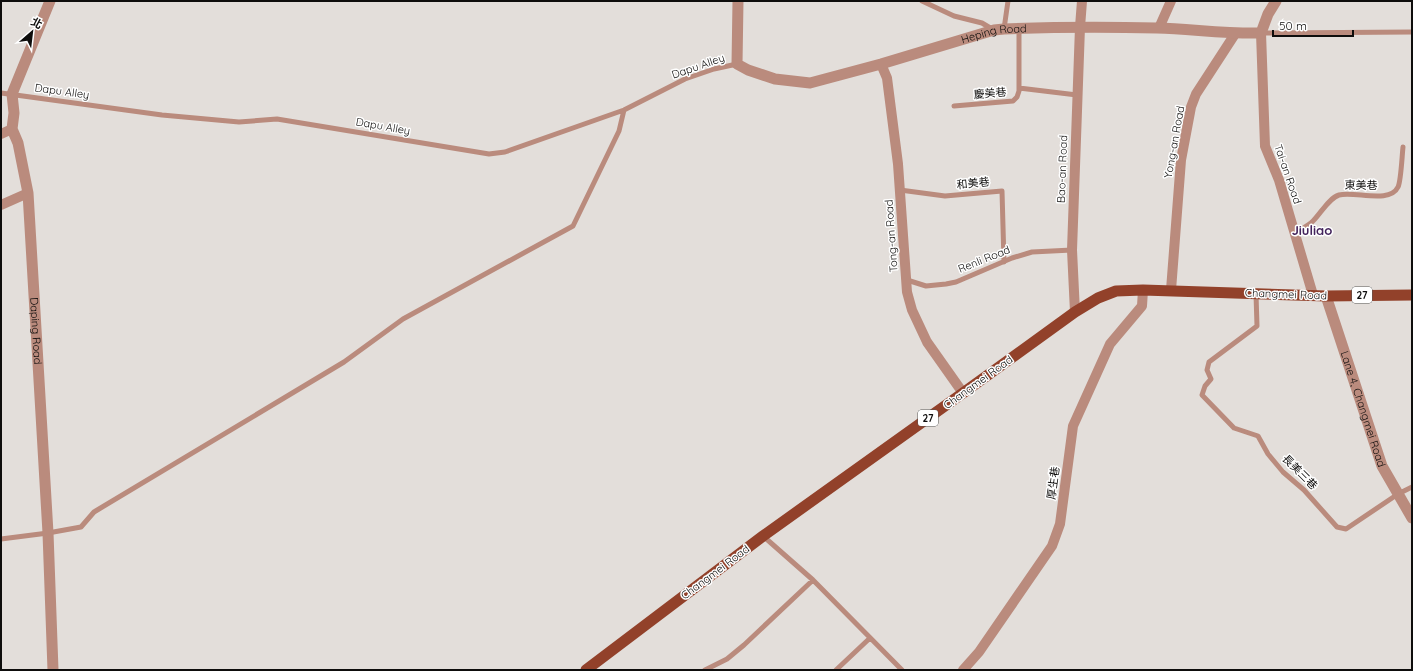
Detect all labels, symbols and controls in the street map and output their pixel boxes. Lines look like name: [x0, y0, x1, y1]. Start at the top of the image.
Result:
north arrow: [12, 12, 52, 52]
scale bar: [1273, 12, 1353, 38]
text: 北: [29, 14, 45, 32]
text: 50 m: [1279, 18, 1307, 33]
street label: Heping Road: [959, 21, 1027, 47]
street label: Dapu Alley: [670, 50, 726, 82]
street label: Dapu Alley: [34, 80, 90, 102]
street label: 慶美巷: [973, 85, 1007, 101]
street label: Yong-an Road: [1161, 105, 1187, 179]
street label: Dapu Alley: [355, 114, 411, 138]
street label: Bao-an Road: [1054, 135, 1070, 203]
street label: Tai-an Road: [1271, 142, 1305, 206]
street label: 和美巷: [956, 174, 990, 192]
street label: 東美巷: [1344, 178, 1378, 192]
street label: Tong-an Road: [881, 199, 901, 273]
district label: Jiuliao: [1292, 222, 1332, 238]
street label: Renli Road: [956, 242, 1012, 276]
street label: Changmei Road: [1245, 286, 1327, 302]
road number: 27: [1352, 287, 1372, 303]
street label: Daping Road: [27, 297, 45, 365]
street label: Lane 4, Changmei Road: [1338, 349, 1389, 469]
street label: Changmei Road: [941, 352, 1015, 412]
road number: 27: [918, 410, 938, 426]
street label: 長美三巷: [1279, 451, 1321, 493]
street label: 厚生巷: [1044, 466, 1062, 500]
street label: Changmei Road: [678, 542, 752, 602]

